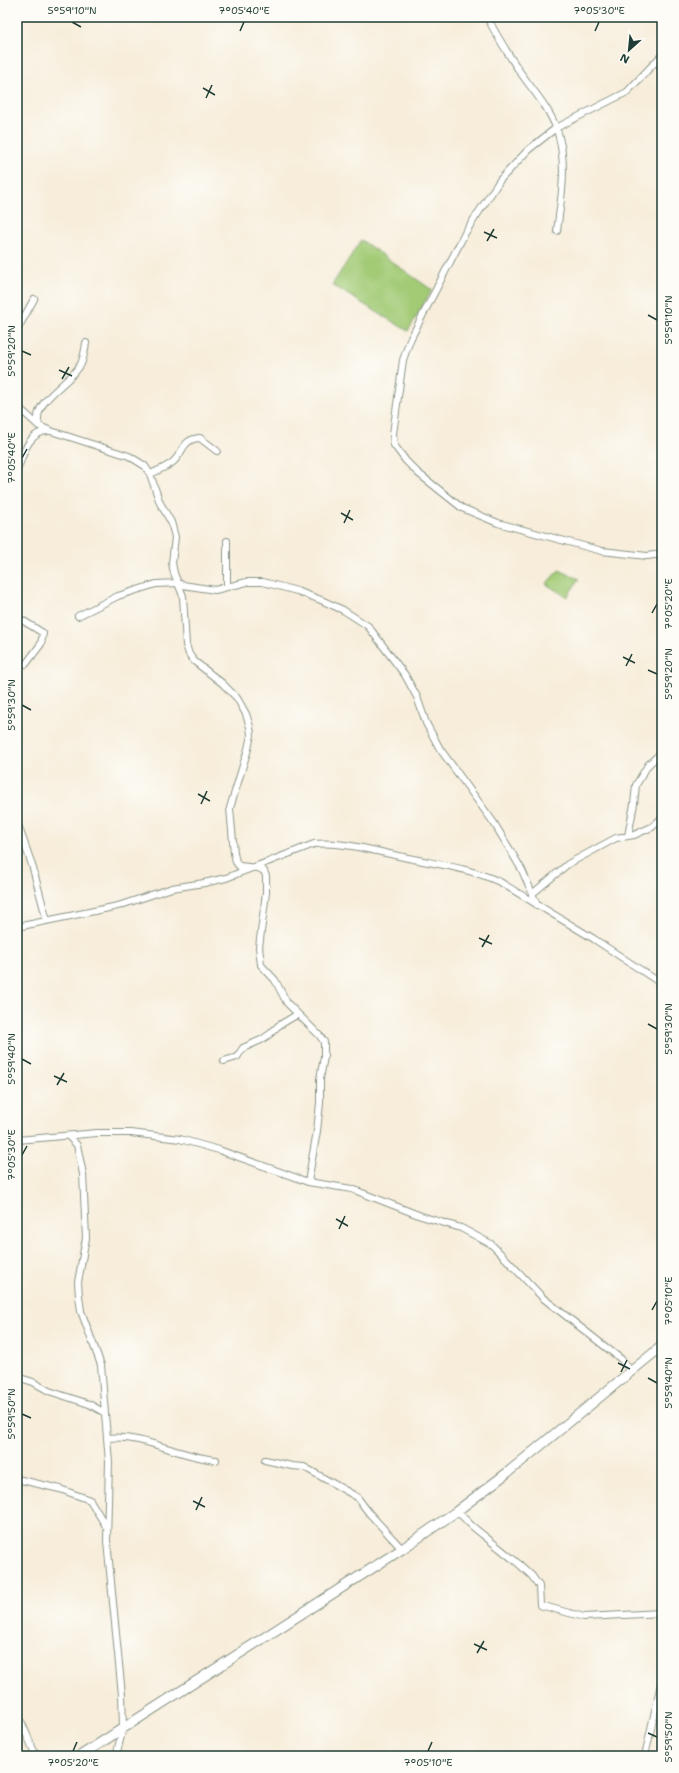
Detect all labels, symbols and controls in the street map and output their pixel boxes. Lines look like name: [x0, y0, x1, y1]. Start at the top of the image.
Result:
text: 5°59'10"N: [47, 4, 97, 17]
text: 7°05'40"E: [218, 4, 270, 17]
text: 7°05'30"E: [573, 4, 625, 17]
north arrow: [609, 30, 649, 70]
text: N: [617, 50, 632, 67]
text: 5°59'10"N: [662, 295, 675, 345]
text: 5°59'20"N: [5, 325, 18, 377]
text: 7°05'40"E: [5, 432, 18, 484]
text: 7°05'20"E: [662, 578, 675, 630]
text: 5°59'20"N: [662, 648, 675, 700]
text: 5°59'30"N: [5, 679, 18, 731]
text: 5°59'30"N: [662, 1003, 675, 1055]
text: 5°59'40"N: [5, 1033, 18, 1085]
text: 7°05'30"E: [5, 1129, 18, 1181]
text: 7°05'10"E: [662, 1277, 675, 1325]
text: 5°59'40"N: [662, 1357, 675, 1409]
text: 5°59'50"N: [5, 1388, 18, 1440]
text: 5°59'50"N: [662, 1711, 675, 1763]
text: 7°05'20"E: [47, 1756, 99, 1769]
text: 7°05'10"E: [404, 1756, 452, 1769]

